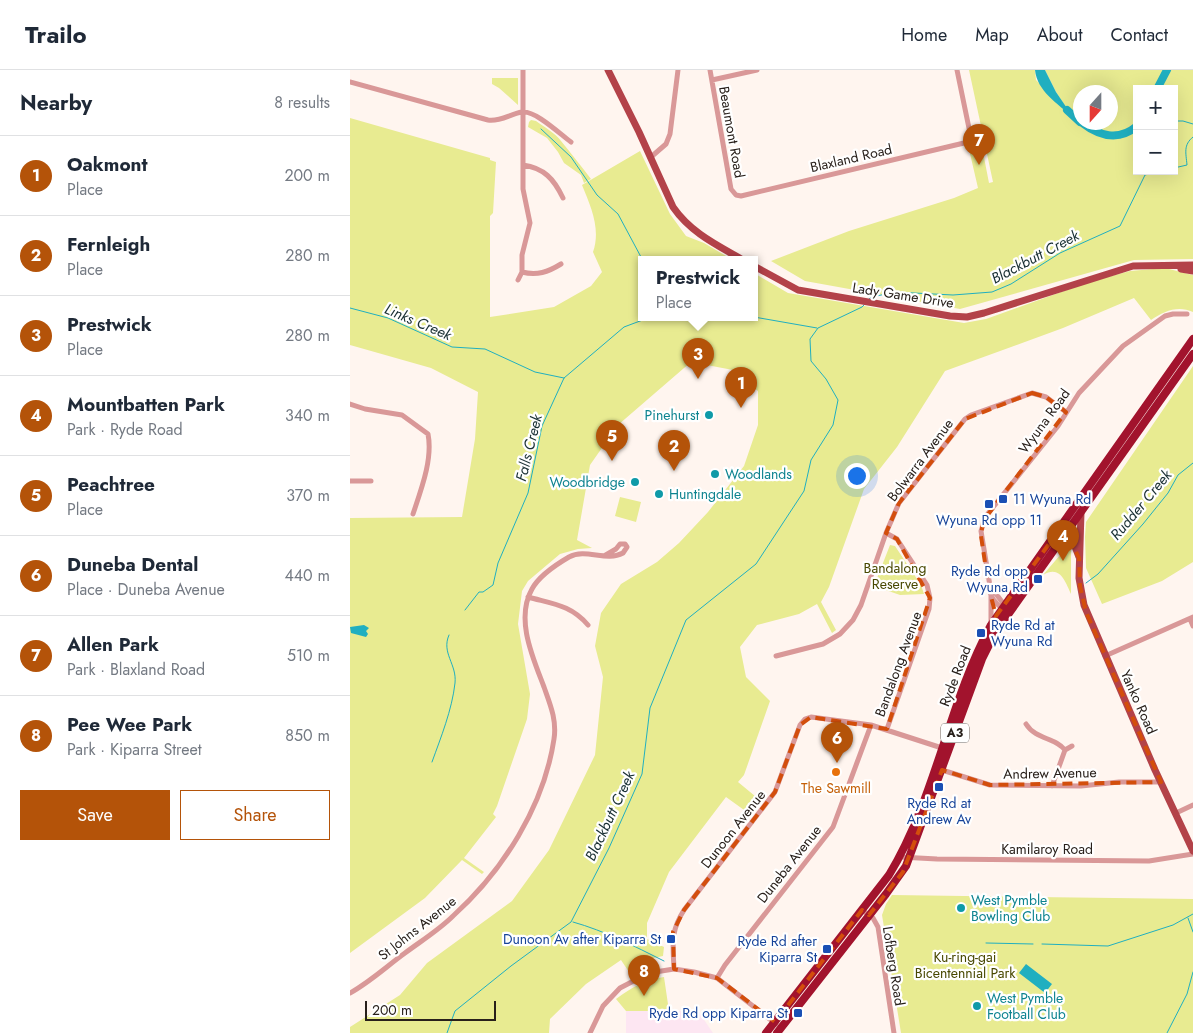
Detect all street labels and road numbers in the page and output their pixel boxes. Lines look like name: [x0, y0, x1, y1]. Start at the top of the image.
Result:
street label: Beaumont Road: [714, 85, 750, 179]
street label: Blaxland Road: [808, 139, 894, 177]
street label: Lady Game Drive: [851, 277, 955, 313]
street label: Wyuna Road: [1014, 384, 1074, 458]
street label: Bolwarra Avenue: [882, 414, 958, 506]
street label: Bandalong Avenue: [870, 609, 926, 719]
street label: Ryde Road: [934, 643, 976, 709]
street label: Yanko Road: [1116, 667, 1162, 737]
road number: A3: [941, 724, 969, 742]
street label: Andrew Avenue: [1003, 762, 1097, 784]
street label: Dunoon Avenue: [696, 786, 770, 872]
street label: Duneba Avenue: [752, 821, 826, 907]
street label: Kamilaroy Road: [1001, 839, 1093, 859]
street label: St Johns Avenue: [374, 891, 460, 965]
street label: Lofberg Road: [878, 925, 910, 1007]

